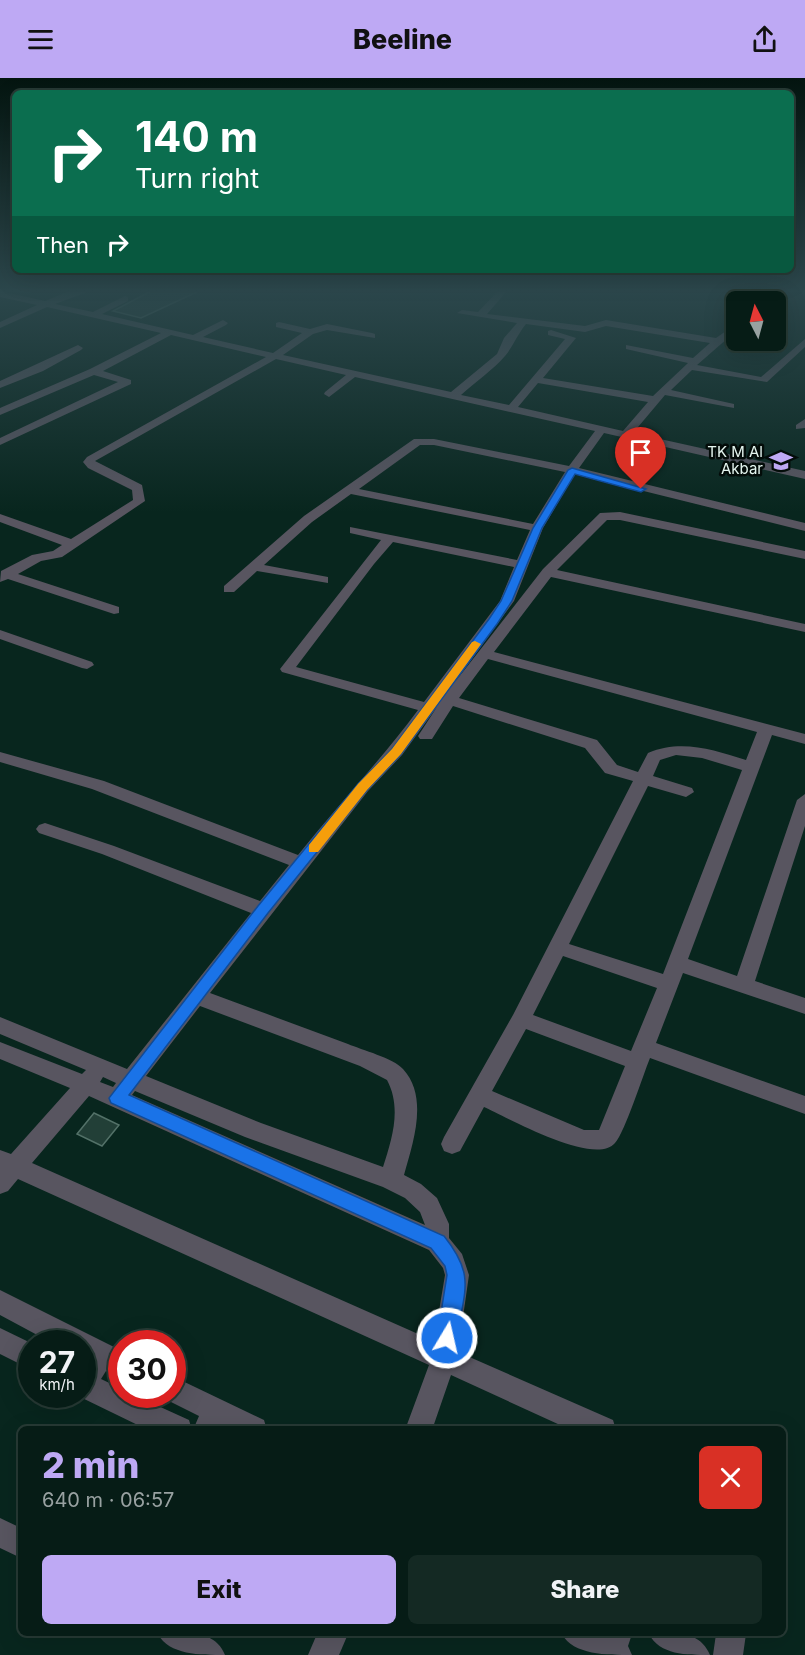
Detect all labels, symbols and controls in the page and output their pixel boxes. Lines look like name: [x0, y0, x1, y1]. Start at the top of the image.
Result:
icon: menu: [24, 23, 57, 56]
text: Beeline: [353, 23, 452, 56]
icon: share: [748, 23, 781, 56]
text: 140 m: [135, 111, 258, 162]
icon: right: [36, 114, 114, 192]
text: Turn right: [135, 162, 259, 195]
icon: right: [101, 228, 134, 261]
text: Then: [36, 232, 89, 258]
north arrow: [726, 291, 786, 351]
map controls: [726, 291, 786, 351]
pin: [615, 427, 666, 489]
icon: arrive: [624, 436, 657, 469]
place label: TK M Al Akbar: [707, 442, 763, 478]
school or university icon: TK M Al Akbar: [768, 448, 794, 474]
position arrow: [415, 1306, 479, 1370]
speed limit sign: 30: [108, 1330, 186, 1408]
text: 27: [39, 1344, 75, 1380]
text: km/h: [39, 1375, 75, 1394]
text: 2 min: [42, 1443, 139, 1487]
button: close: [699, 1446, 762, 1509]
text: 640 m · 06:57: [42, 1488, 174, 1512]
button: Exit: [42, 1555, 396, 1624]
button: Share: [408, 1555, 762, 1624]

